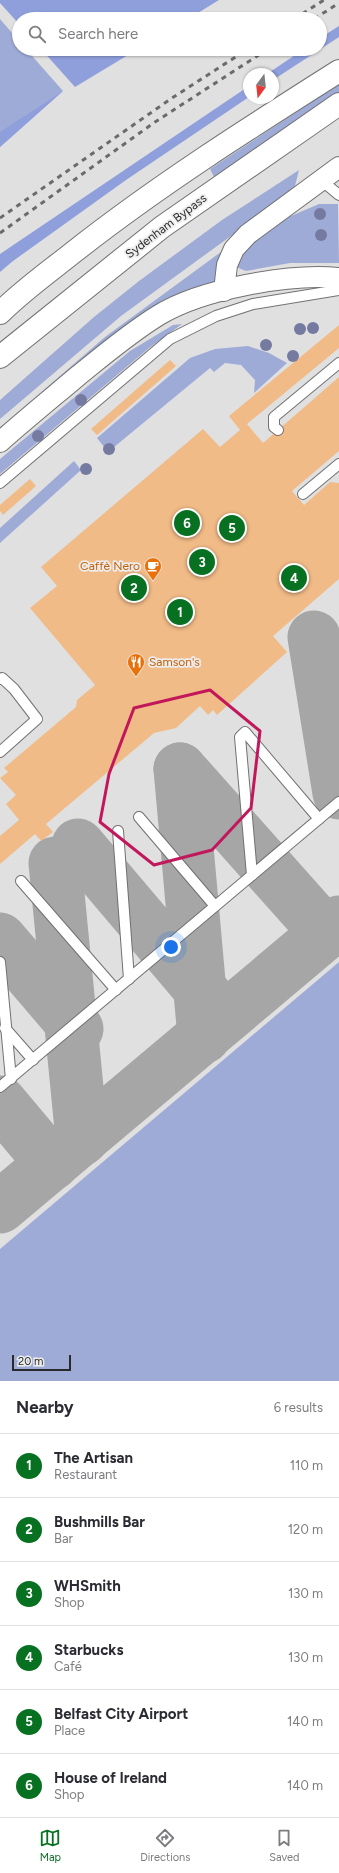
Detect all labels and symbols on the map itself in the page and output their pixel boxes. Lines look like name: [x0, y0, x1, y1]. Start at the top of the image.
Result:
north arrow: [243, 68, 279, 104]
street label: Sydenham Bypass: [123, 191, 210, 261]
pin: 6: [174, 508, 200, 538]
pin: 5: [219, 513, 245, 543]
pin: 3: [189, 547, 215, 577]
cafe icon: Caffè Nero: [143, 556, 163, 581]
place label: Caffè Nero: [80, 559, 140, 573]
pin: 4: [281, 563, 307, 593]
pin: 2: [121, 573, 147, 603]
pin: 1: [167, 597, 193, 627]
restaurant icon: Samson's: [126, 652, 146, 677]
place label: Samson's: [149, 655, 200, 669]
your location: [161, 937, 181, 957]
scale bar: [12, 1353, 71, 1372]

